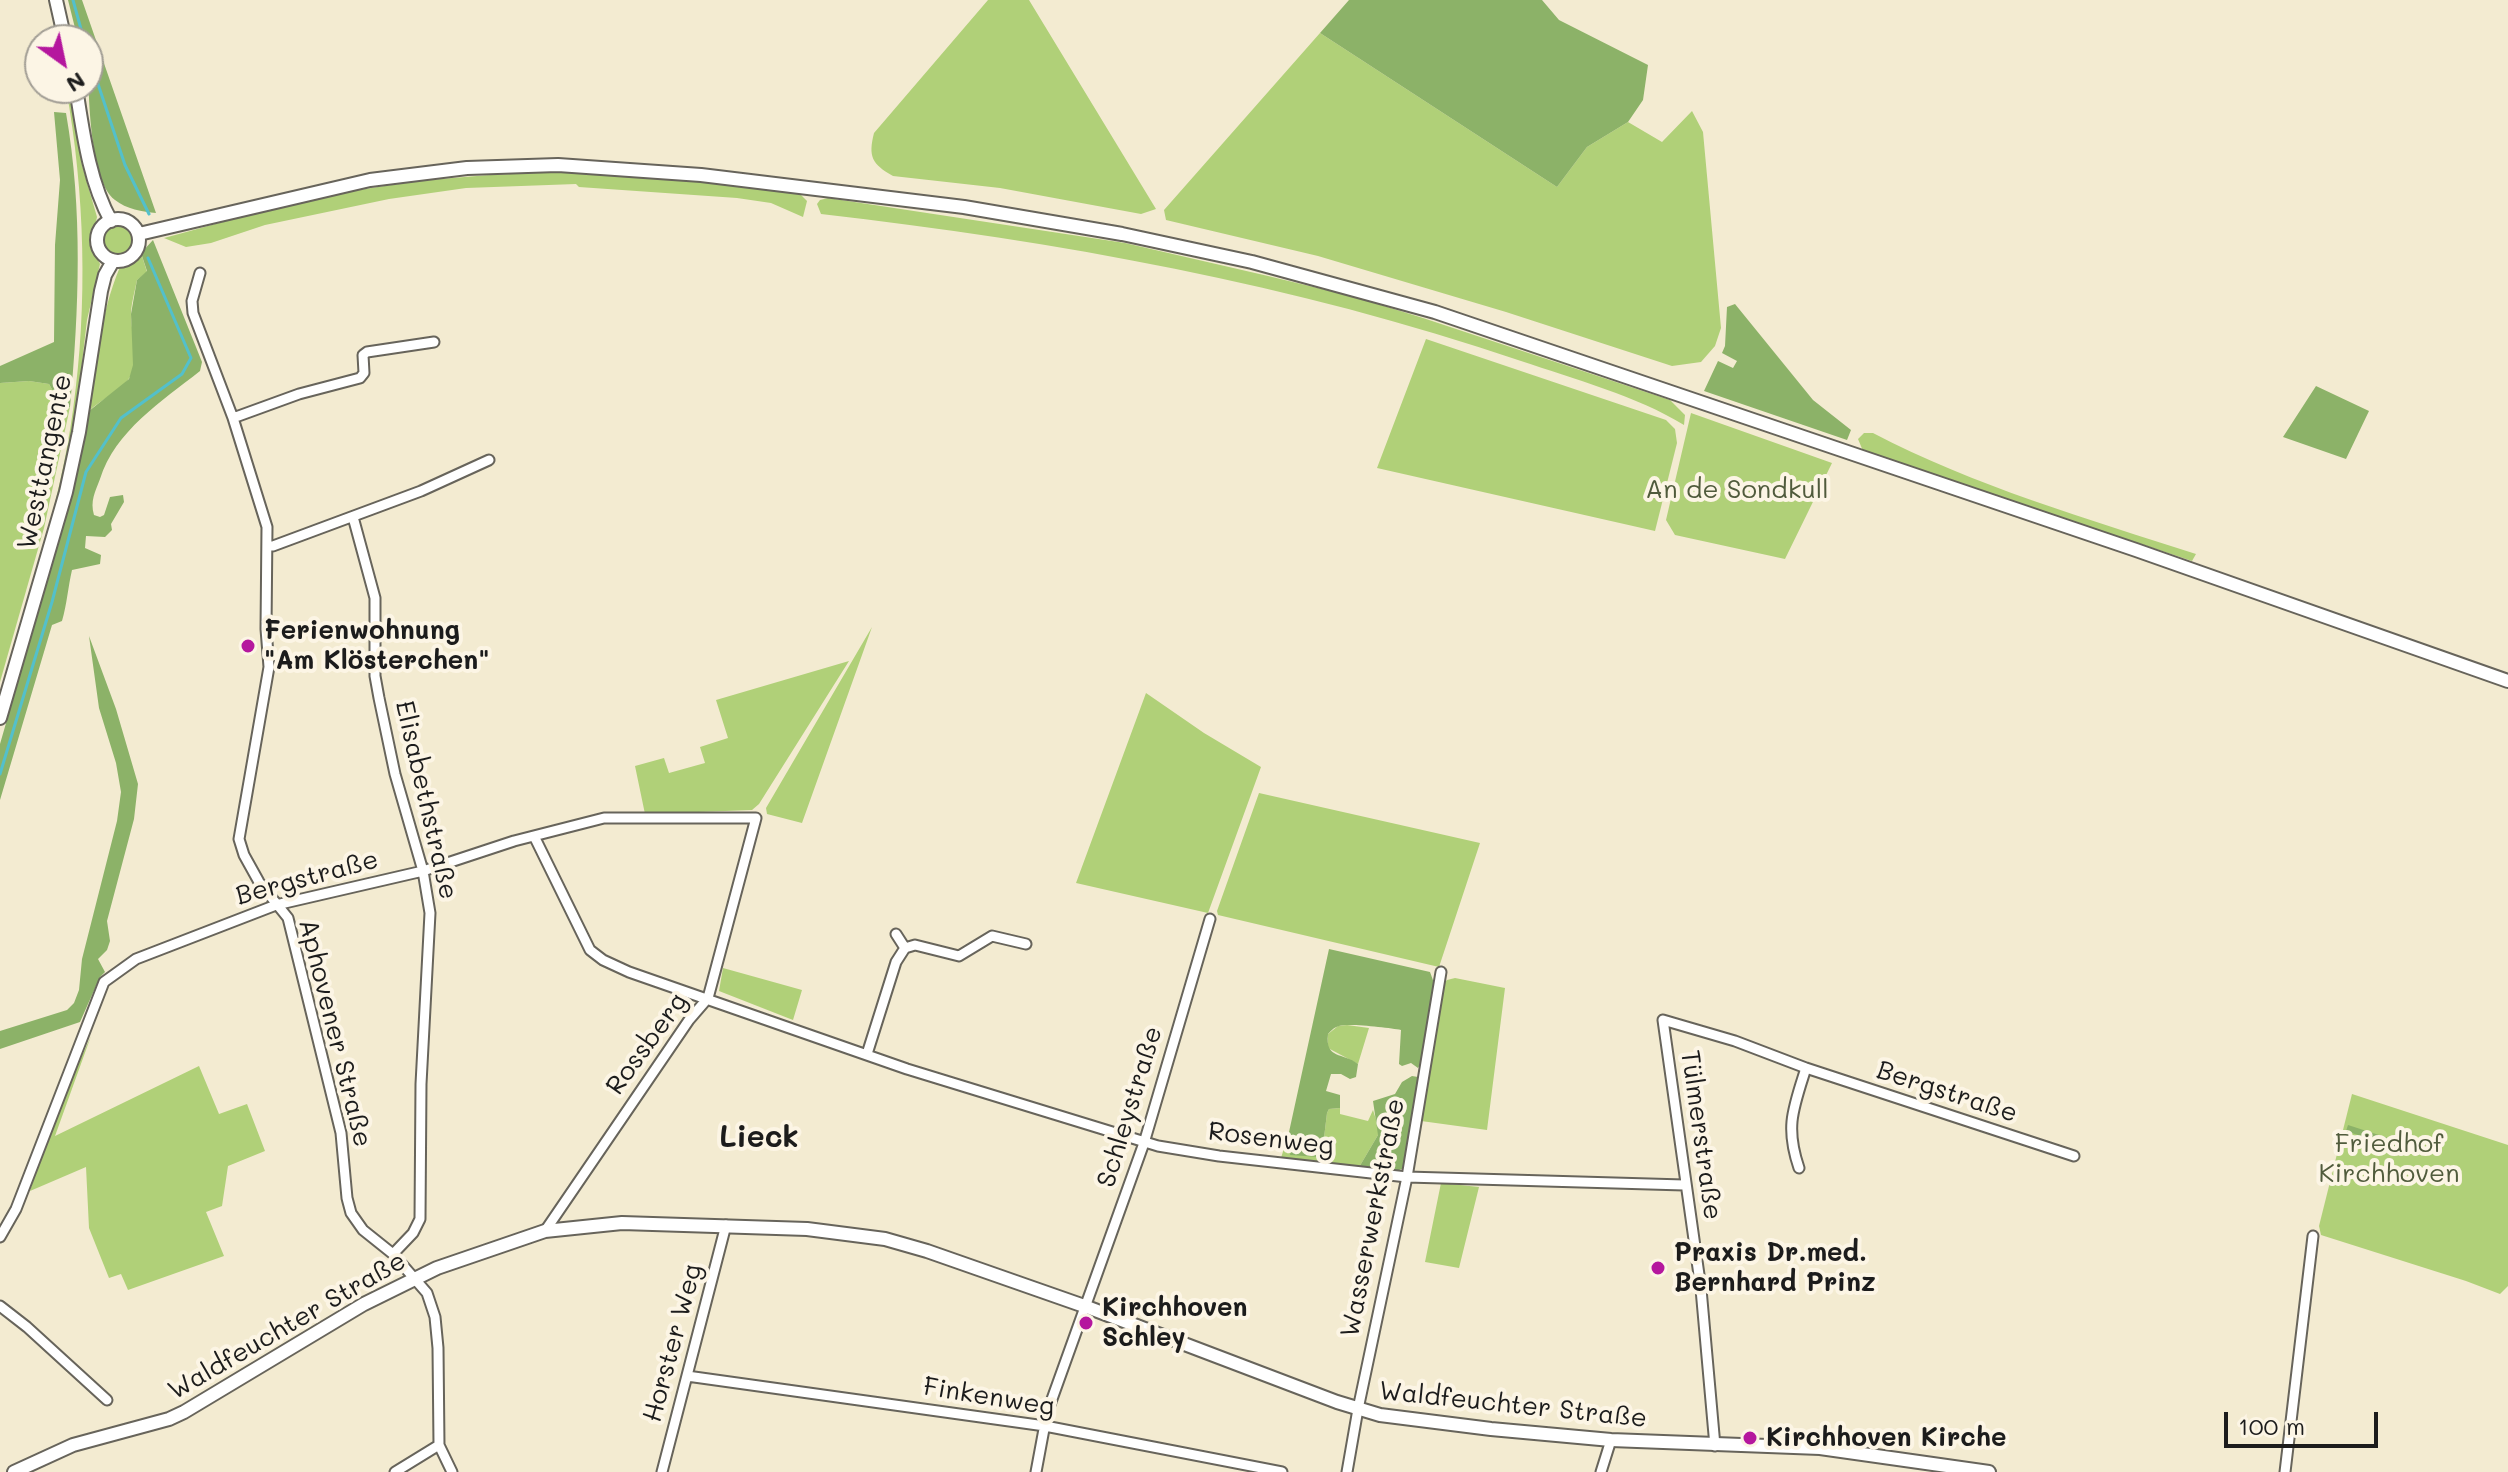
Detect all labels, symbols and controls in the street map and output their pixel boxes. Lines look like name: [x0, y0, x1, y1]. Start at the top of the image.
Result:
north arrow: [24, 24, 104, 104]
text: N: [61, 66, 91, 100]
street label: Westtangente: [11, 372, 79, 552]
park label: An de Sondkull: [1645, 474, 1829, 506]
place label: Ferienwohnung "Am Klösterchen": [264, 615, 490, 676]
marker: Ferienwohnung "Am Klösterchen": [239, 637, 257, 655]
street label: Elisabethstraße: [388, 698, 464, 902]
street label: Bergstraße: [232, 844, 382, 912]
street label: Aphovener Straße: [292, 916, 378, 1150]
street label: Rossberg: [600, 987, 694, 1101]
street label: Schleystraße: [1091, 1023, 1169, 1191]
street label: Tülmerstraße: [1674, 1048, 1728, 1222]
street label: Bergstraße: [1873, 1055, 2021, 1129]
street label: Wasserwerkstraße: [1335, 1096, 1411, 1340]
street label: Rosenweg: [1206, 1116, 1336, 1162]
district label: Lieck: [719, 1120, 799, 1156]
park label: Friedhof Kirchhoven: [2318, 1128, 2460, 1190]
place label: Praxis Dr.med. Bernhard Prinz: [1674, 1237, 1876, 1298]
street label: Waldfeuchter Straße: [163, 1245, 411, 1407]
marker: Praxis Dr.med. Bernhard Prinz: [1649, 1259, 1667, 1277]
street label: Horster Weg: [637, 1260, 709, 1426]
place label: Kirchhoven Schley: [1102, 1292, 1247, 1354]
marker: Kirchhoven Schley: [1077, 1314, 1095, 1332]
street label: Finkenweg: [921, 1371, 1057, 1423]
street label: Waldfeuchter Straße: [1377, 1375, 1649, 1435]
scale bar: [2228, 1396, 2382, 1446]
text: 100 m: [2238, 1410, 2305, 1441]
place label: Kirchhoven Kirche: [1766, 1422, 2006, 1454]
marker: Kirchhoven Kirche: [1741, 1429, 1759, 1447]

